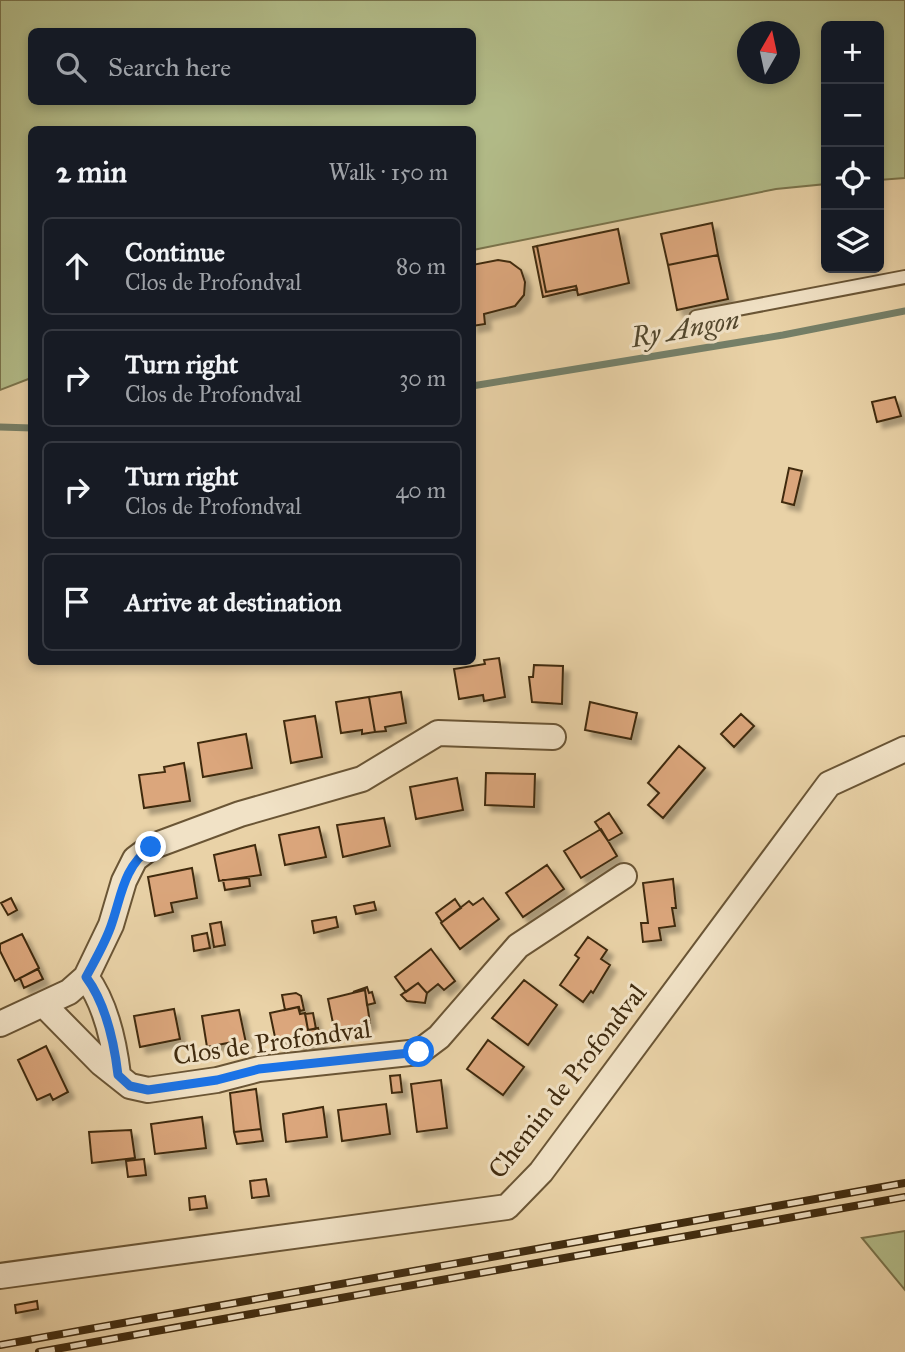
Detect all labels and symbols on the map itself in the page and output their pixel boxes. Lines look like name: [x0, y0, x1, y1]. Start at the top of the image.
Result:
north arrow: [737, 21, 800, 84]
water label: Ry Angon: [627, 302, 742, 355]
route end: [135, 831, 166, 862]
street label: Chemin de Profondval: [481, 977, 653, 1185]
street label: Clos de Profondval: [171, 1012, 373, 1072]
route start: [403, 1036, 434, 1067]

